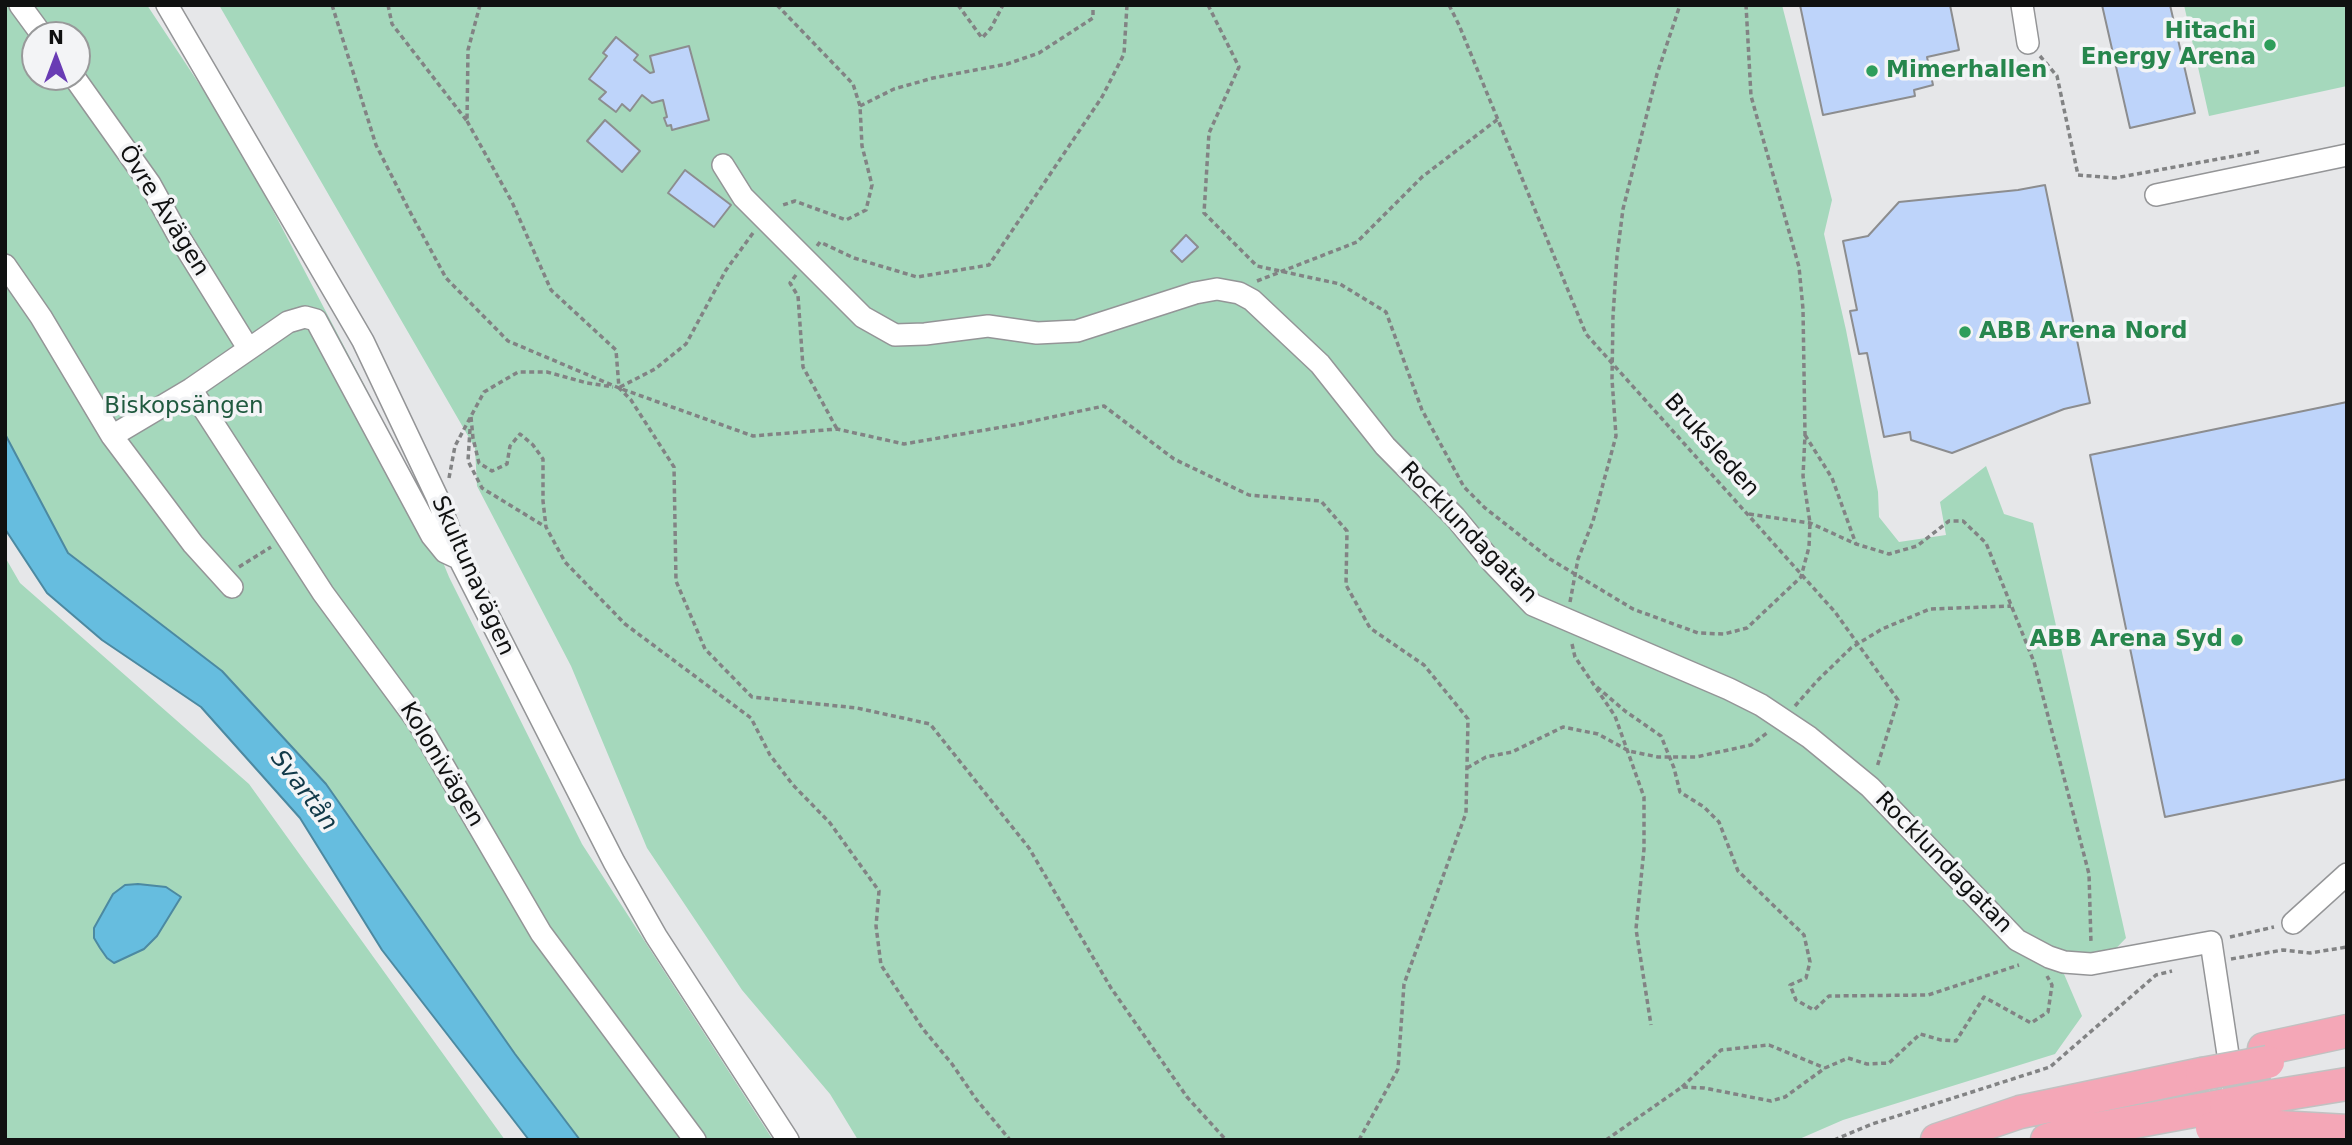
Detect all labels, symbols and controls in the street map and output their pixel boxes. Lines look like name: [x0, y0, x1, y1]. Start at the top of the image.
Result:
place label: Hitachi Energy Arena: [2081, 18, 2256, 72]
north arrow: [21, 21, 91, 91]
text: N: [48, 26, 64, 48]
marker: Hitachi Energy Arena: [2262, 37, 2278, 53]
place label: Mimerhallen: [1886, 57, 2047, 85]
marker: Mimerhallen: [1864, 63, 1880, 79]
street label: Övre Åvägen: [112, 141, 214, 281]
place label: ABB Arena Nord: [1979, 318, 2187, 346]
marker: ABB Arena Nord: [1957, 324, 1973, 340]
street label: Bruksleden: [1658, 389, 1764, 503]
park label: Biskopsängen: [104, 393, 264, 421]
street label: Rocklundagatan: [1394, 457, 1542, 609]
street label: Skultunavägen: [425, 492, 519, 660]
place label: ABB Arena Syd: [2029, 626, 2223, 654]
marker: ABB Arena Syd: [2229, 632, 2245, 648]
street label: Kolonivägen: [393, 698, 489, 832]
water label: Svartån: [263, 745, 343, 837]
street label: Rocklundagatan: [1869, 787, 2017, 939]

